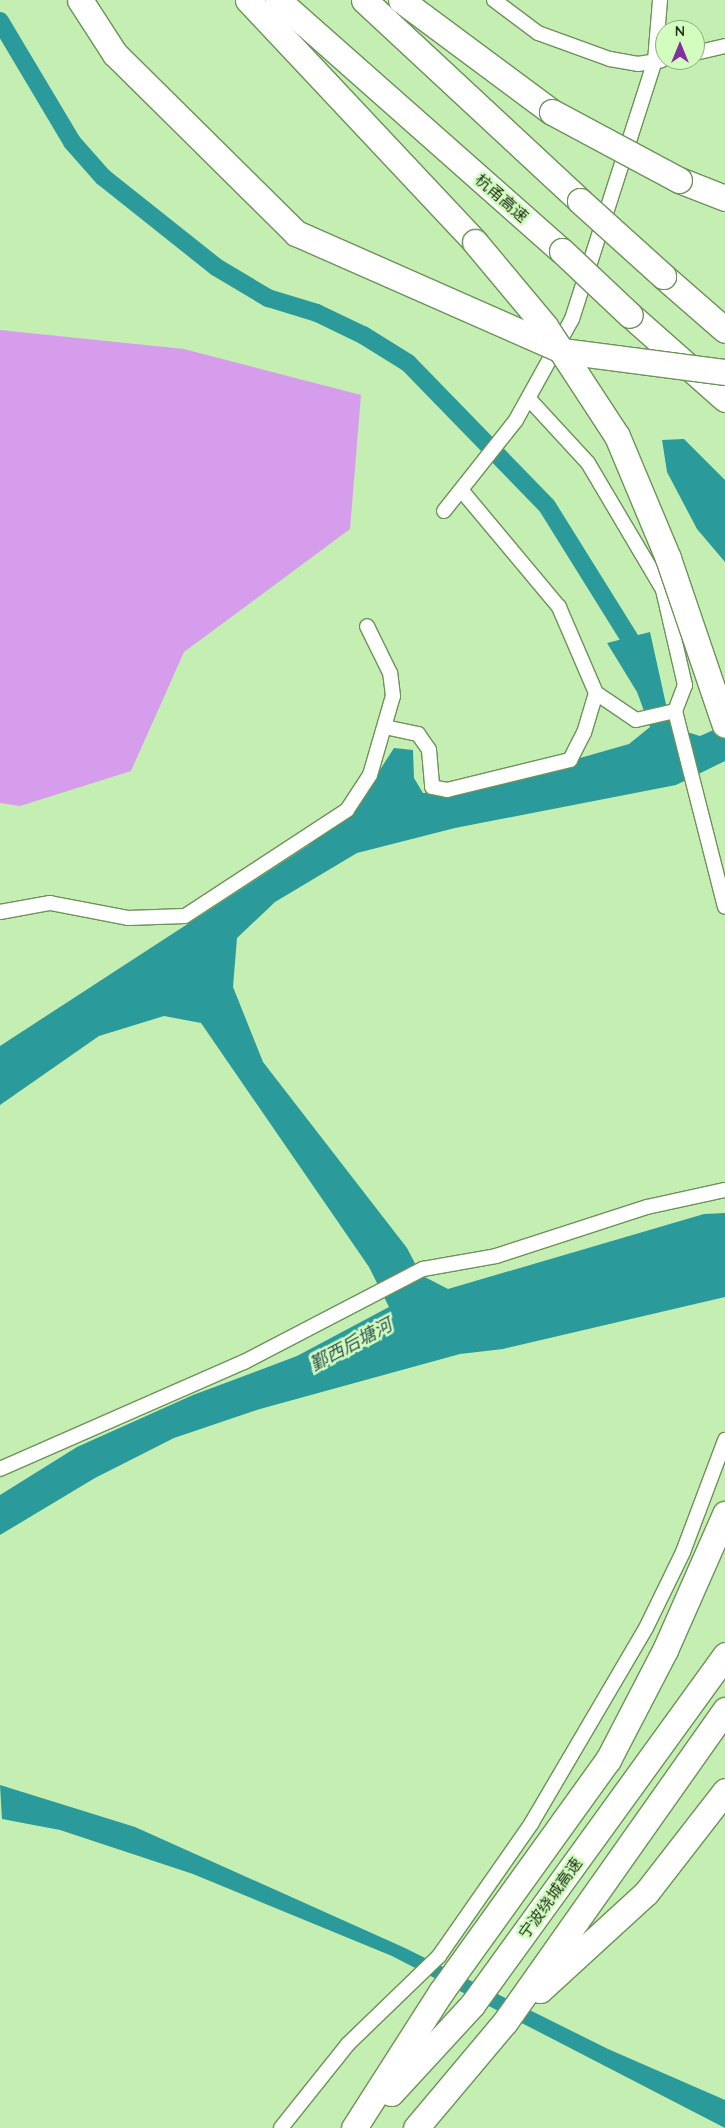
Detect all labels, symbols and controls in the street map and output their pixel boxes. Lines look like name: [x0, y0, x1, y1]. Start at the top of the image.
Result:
north arrow: [655, 20, 705, 70]
text: N: [675, 22, 685, 40]
street label: 杭甬高速: [472, 170, 532, 226]
water label: 鄞西后塘河: [306, 1314, 396, 1376]
street label: 宁波绕城高速: [514, 1854, 586, 1942]

